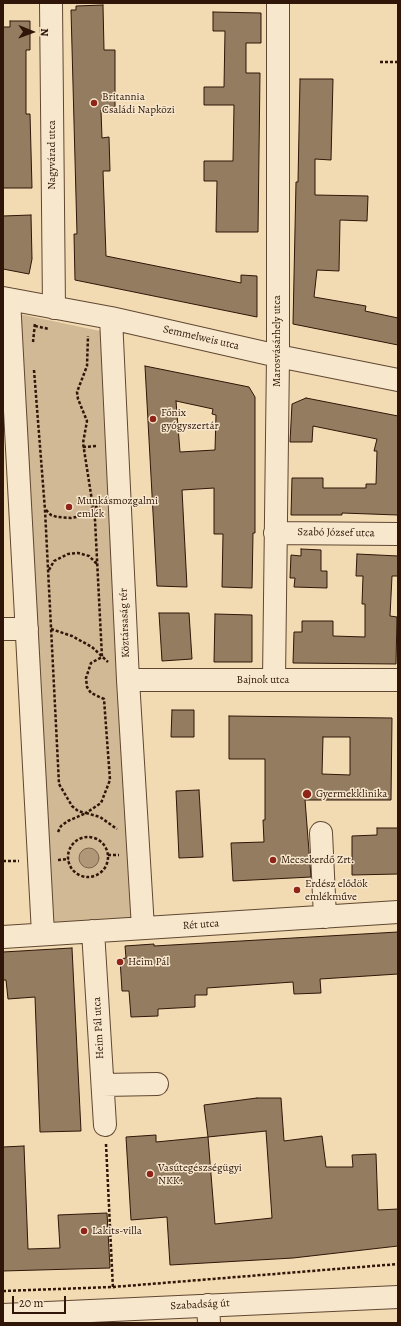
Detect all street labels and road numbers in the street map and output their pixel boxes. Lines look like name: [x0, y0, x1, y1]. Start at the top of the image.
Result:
street label: Nagyvárad utca: [45, 120, 59, 190]
street label: Marosvásárhely utca: [270, 295, 284, 387]
street label: Semmelweis utca: [162, 323, 240, 353]
street label: Szabó József utca: [297, 526, 375, 540]
street label: Köztársaság tér: [117, 588, 133, 658]
street label: Bajnok utca: [237, 673, 289, 687]
street label: Rét utca: [182, 917, 220, 933]
street label: Heim Pál utca: [91, 996, 107, 1060]
street label: Szabadság út: [170, 1297, 230, 1313]

